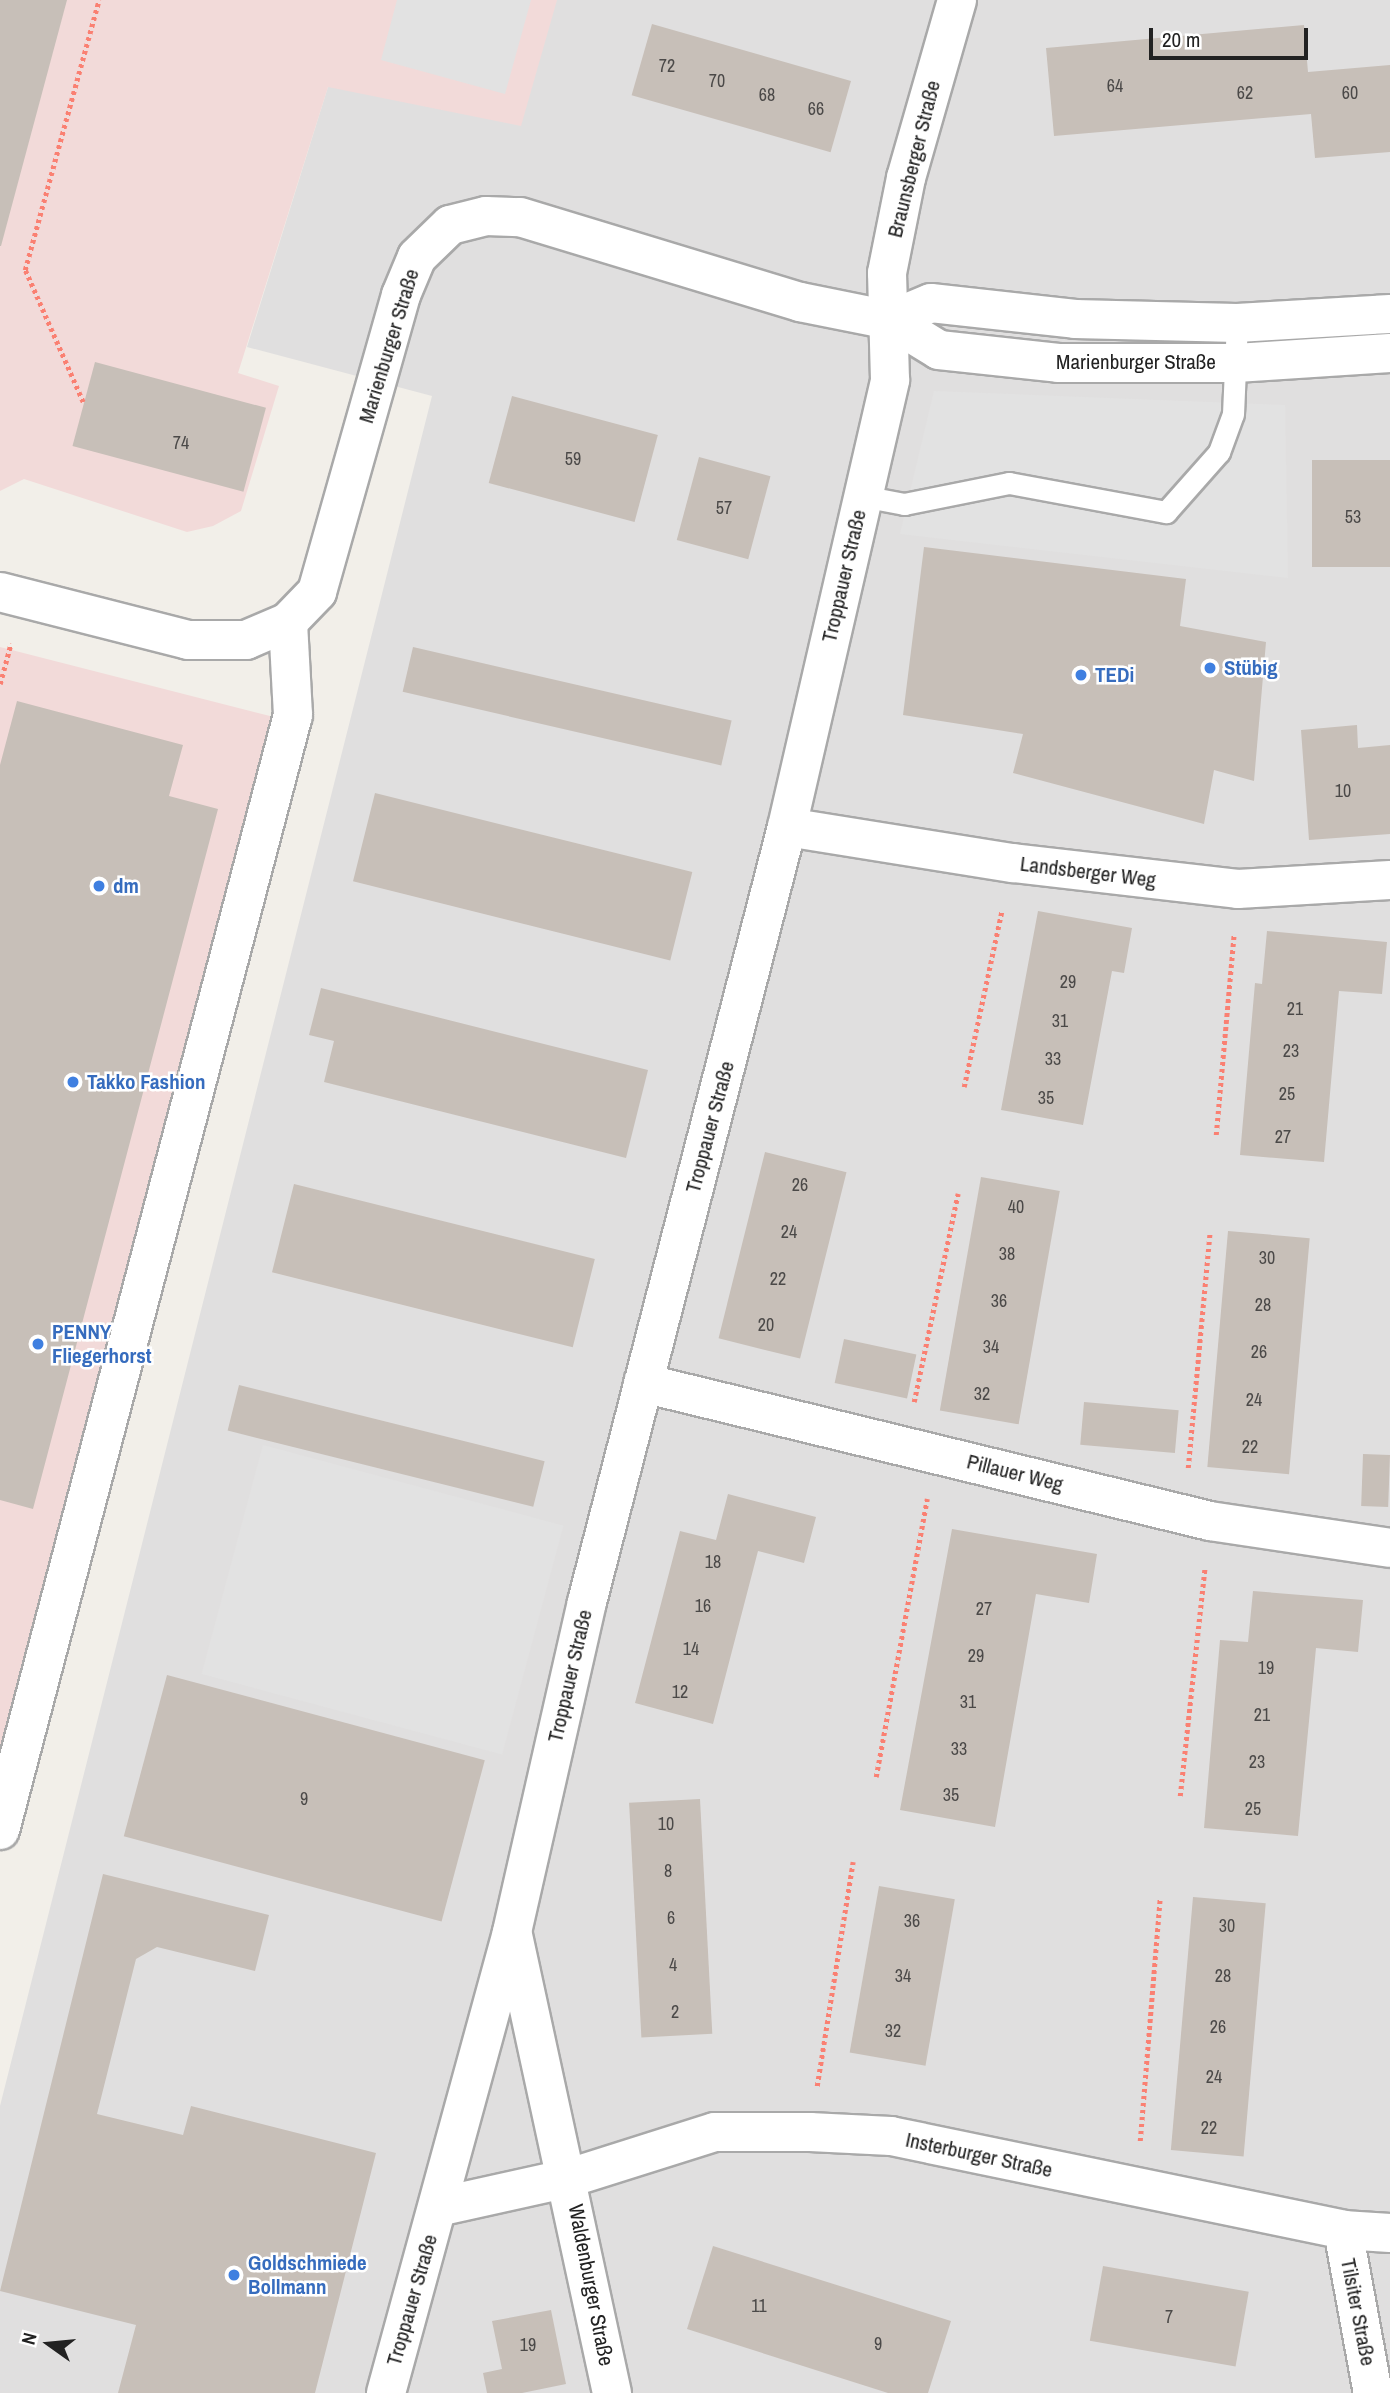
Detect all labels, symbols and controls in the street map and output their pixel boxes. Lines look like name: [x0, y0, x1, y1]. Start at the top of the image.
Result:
scale bar: [1152, 14, 1311, 58]
text: 20 m: [1162, 25, 1200, 54]
house number: 72: [659, 55, 675, 77]
house number: 70: [709, 70, 725, 92]
house number: 64: [1107, 75, 1123, 97]
street label: Braunsberger Straße: [882, 78, 946, 240]
house number: 62: [1237, 82, 1253, 104]
house number: 60: [1342, 82, 1358, 104]
house number: 68: [759, 84, 775, 106]
house number: 66: [808, 98, 824, 120]
street label: Marienburger Straße: [354, 266, 424, 426]
street label: Marienburger Straße: [1056, 349, 1216, 375]
house number: 74: [173, 432, 189, 454]
house number: 59: [565, 448, 581, 470]
house number: 57: [716, 497, 732, 519]
house number: 53: [1345, 506, 1361, 528]
street label: Troppauer Straße: [817, 507, 871, 645]
place label: Stübig: [1224, 655, 1278, 681]
marker: Stübig: [1202, 660, 1218, 676]
place label: TEDi: [1095, 662, 1134, 688]
marker: TEDi: [1073, 667, 1089, 683]
house number: 10: [1335, 780, 1351, 802]
street label: Landsberger Weg: [1019, 851, 1157, 893]
place label: dm: [113, 873, 139, 899]
marker: dm: [91, 878, 107, 894]
house number: 29: [1060, 971, 1076, 993]
house number: 21: [1287, 998, 1303, 1020]
house number: 31: [1052, 1010, 1068, 1032]
house number: 23: [1283, 1040, 1299, 1062]
house number: 33: [1045, 1048, 1061, 1070]
street label: Troppauer Straße: [680, 1058, 740, 1196]
place label: Takko Fashion: [87, 1069, 205, 1095]
marker: Takko Fashion: [65, 1074, 81, 1090]
house number: 25: [1279, 1083, 1295, 1105]
house number: 35: [1038, 1087, 1054, 1109]
house number: 27: [1275, 1126, 1291, 1148]
house number: 26: [792, 1174, 808, 1196]
house number: 40: [1008, 1196, 1024, 1218]
house number: 24: [781, 1221, 797, 1243]
house number: 38: [999, 1243, 1015, 1265]
house number: 30: [1259, 1247, 1275, 1269]
house number: 22: [770, 1268, 786, 1290]
house number: 36: [991, 1290, 1007, 1312]
house number: 28: [1255, 1294, 1271, 1316]
house number: 20: [758, 1314, 774, 1336]
place label: PENNY Fliegerhorst: [52, 1319, 152, 1369]
marker: PENNY Fliegerhorst: [30, 1336, 46, 1352]
house number: 34: [983, 1336, 999, 1358]
house number: 26: [1251, 1341, 1267, 1363]
house number: 32: [974, 1383, 990, 1405]
house number: 24: [1246, 1389, 1262, 1411]
house number: 22: [1242, 1436, 1258, 1458]
street label: Pillauer Weg: [964, 1449, 1066, 1497]
house number: 18: [705, 1551, 721, 1573]
house number: 16: [695, 1595, 711, 1617]
house number: 27: [976, 1598, 992, 1620]
street label: Troppauer Straße: [543, 1607, 597, 1745]
house number: 14: [683, 1638, 699, 1660]
house number: 29: [968, 1645, 984, 1667]
house number: 19: [1258, 1657, 1274, 1679]
house number: 12: [672, 1681, 688, 1703]
house number: 31: [960, 1691, 976, 1713]
house number: 21: [1254, 1704, 1270, 1726]
house number: 33: [951, 1738, 967, 1760]
house number: 23: [1249, 1751, 1265, 1773]
house number: 35: [943, 1784, 959, 1806]
house number: 9: [300, 1788, 308, 1810]
house number: 25: [1245, 1798, 1261, 1820]
house number: 10: [658, 1813, 674, 1835]
house number: 8: [664, 1860, 672, 1882]
house number: 6: [667, 1907, 675, 1929]
house number: 36: [904, 1910, 920, 1932]
house number: 30: [1219, 1915, 1235, 1937]
house number: 4: [669, 1954, 677, 1976]
house number: 34: [895, 1965, 911, 1987]
house number: 28: [1215, 1965, 1231, 1987]
house number: 2: [671, 2001, 679, 2023]
house number: 26: [1210, 2016, 1226, 2038]
house number: 32: [885, 2020, 901, 2042]
house number: 24: [1206, 2066, 1222, 2088]
house number: 22: [1201, 2117, 1217, 2139]
street label: Insterburger Straße: [903, 2127, 1055, 2183]
street label: Waldenburger Straße: [563, 2202, 619, 2368]
street label: Troppauer Straße: [381, 2232, 443, 2368]
place label: Goldschmiede Bollmann: [248, 2250, 367, 2300]
street label: Tilsiter Straße: [1335, 2256, 1381, 2368]
marker: Goldschmiede Bollmann: [226, 2267, 242, 2283]
house number: 11: [751, 2295, 767, 2317]
house number: 7: [1165, 2306, 1173, 2328]
north arrow: [14, 2309, 84, 2379]
text: N: [15, 2330, 43, 2347]
house number: 9: [874, 2333, 882, 2355]
house number: 19: [520, 2334, 536, 2356]

